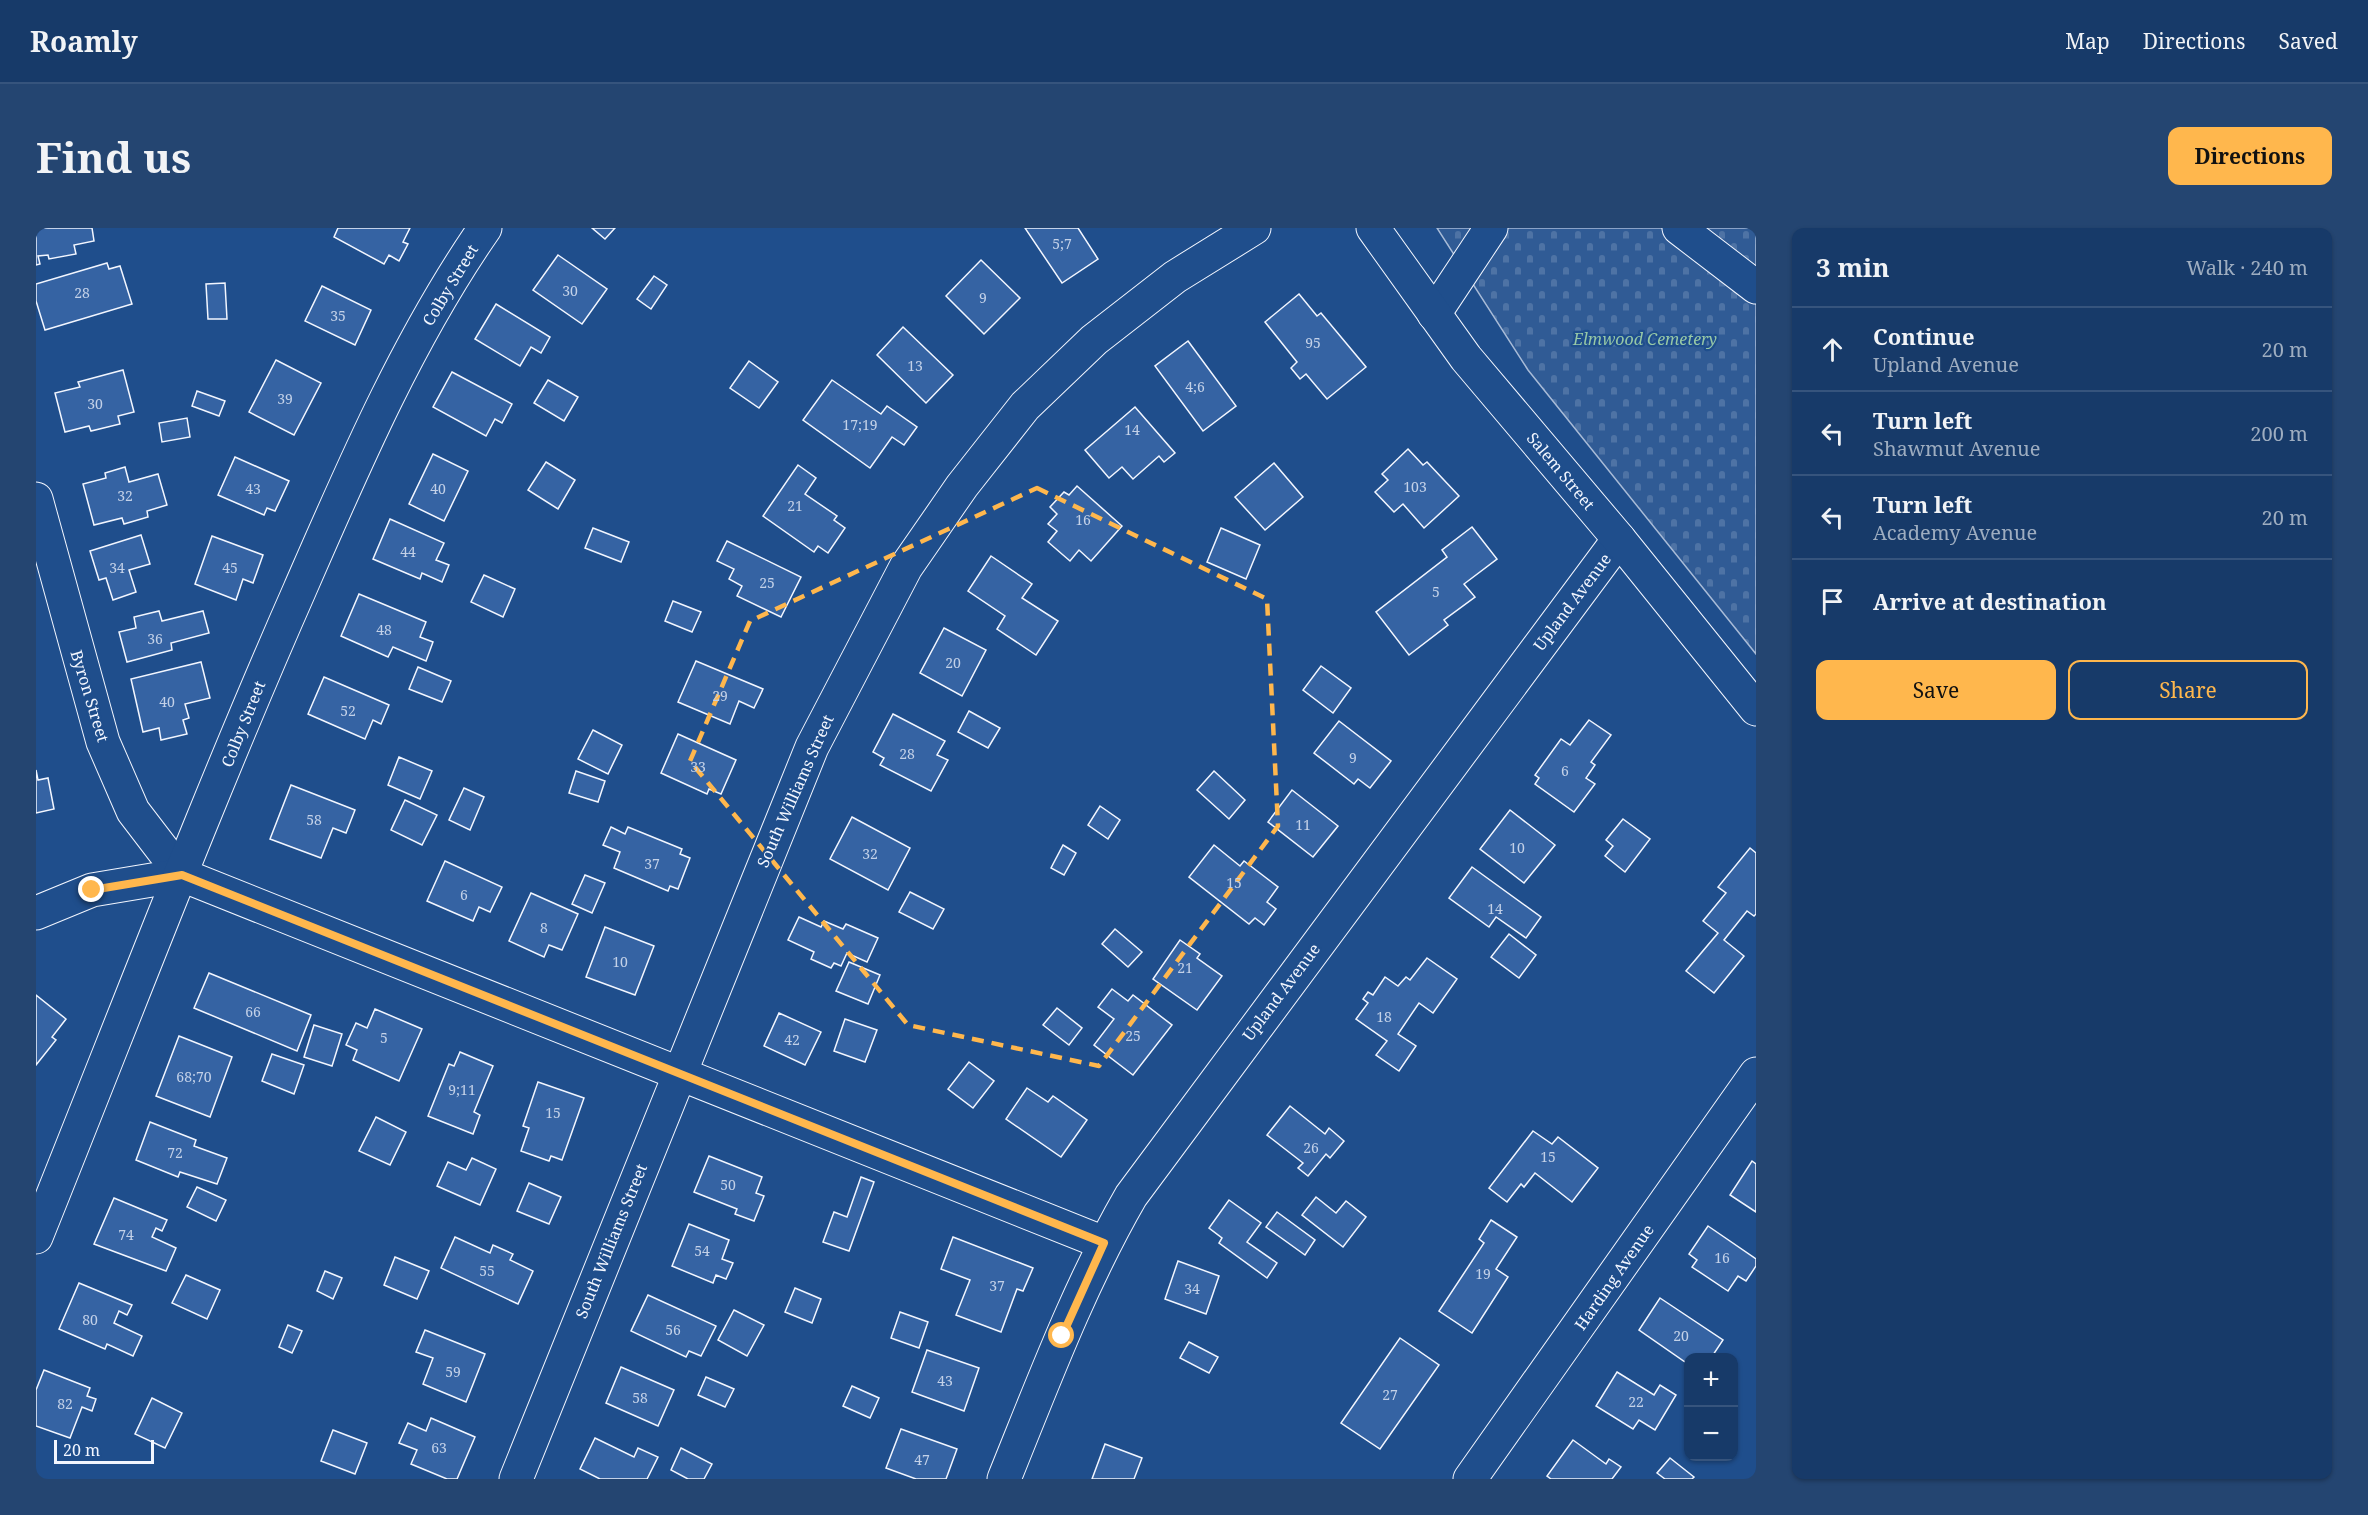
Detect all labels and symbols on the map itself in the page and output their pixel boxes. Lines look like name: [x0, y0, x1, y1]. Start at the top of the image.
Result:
house number: 5;7: [1052, 234, 1072, 253]
street label: Colby Street: [417, 240, 483, 330]
house number: 30: [562, 281, 578, 300]
house number: 28: [74, 283, 90, 302]
house number: 9: [979, 288, 987, 307]
house number: 35: [330, 306, 346, 325]
park label: Elmwood Cemetery: [1572, 328, 1717, 350]
house number: 95: [1305, 333, 1321, 352]
house number: 13: [907, 356, 923, 375]
house number: 4;6: [1185, 377, 1205, 396]
house number: 39: [277, 389, 293, 408]
house number: 30: [87, 394, 103, 413]
house number: 17;19: [842, 415, 878, 434]
house number: 14: [1124, 420, 1140, 439]
street label: Salem Street: [1522, 427, 1600, 515]
house number: 103: [1403, 477, 1427, 496]
house number: 43: [245, 479, 261, 498]
house number: 40: [430, 479, 446, 498]
house number: 32: [117, 486, 133, 505]
house number: 21: [787, 496, 803, 515]
house number: 16: [1075, 510, 1091, 529]
house number: 44: [400, 542, 416, 561]
street label: Upland Avenue: [1528, 549, 1616, 655]
house number: 34: [109, 558, 125, 577]
house number: 45: [222, 558, 238, 577]
house number: 25: [759, 573, 775, 592]
house number: 5: [1432, 582, 1440, 601]
house number: 48: [376, 620, 392, 639]
house number: 36: [147, 629, 163, 648]
street label: Byron Street: [66, 647, 115, 745]
house number: 20: [945, 653, 961, 672]
street label: Colby Street: [216, 677, 270, 770]
house number: 29: [712, 686, 728, 705]
house number: 40: [159, 692, 175, 711]
house number: 52: [340, 701, 356, 720]
street label: South Williams Street: [751, 711, 839, 871]
house number: 28: [899, 744, 915, 763]
house number: 9: [1349, 748, 1357, 767]
house number: 33: [690, 757, 706, 776]
house number: 6: [1561, 761, 1569, 780]
house number: 58: [306, 810, 322, 829]
house number: 11: [1295, 815, 1311, 834]
house number: 10: [1509, 838, 1525, 857]
house number: 32: [862, 844, 878, 863]
house number: 37: [644, 854, 660, 873]
house number: 15: [1226, 873, 1242, 892]
route end: [78, 876, 104, 902]
house number: 6: [460, 885, 468, 904]
house number: 14: [1487, 899, 1503, 918]
house number: 8: [540, 918, 548, 937]
street label: Upland Avenue: [1237, 939, 1325, 1045]
house number: 10: [612, 952, 628, 971]
house number: 21: [1177, 958, 1193, 977]
house number: 66: [245, 1002, 261, 1021]
house number: 18: [1376, 1007, 1392, 1026]
house number: 25: [1125, 1026, 1141, 1045]
house number: 5: [380, 1028, 388, 1047]
house number: 42: [784, 1030, 800, 1049]
house number: 68;70: [176, 1067, 212, 1086]
house number: 9;11: [448, 1080, 476, 1099]
house number: 15: [545, 1103, 561, 1122]
house number: 26: [1303, 1138, 1319, 1157]
house number: 72: [167, 1143, 183, 1162]
house number: 15: [1540, 1147, 1556, 1166]
street label: South Williams Street: [570, 1160, 652, 1322]
house number: 50: [720, 1175, 736, 1194]
street label: Harding Avenue: [1569, 1220, 1659, 1334]
house number: 74: [118, 1225, 134, 1244]
house number: 54: [694, 1241, 710, 1260]
house number: 16: [1714, 1248, 1730, 1267]
house number: 55: [479, 1261, 495, 1280]
house number: 19: [1475, 1264, 1491, 1283]
house number: 37: [989, 1276, 1005, 1295]
house number: 34: [1184, 1279, 1200, 1298]
house number: 80: [82, 1310, 98, 1329]
house number: 56: [665, 1320, 681, 1339]
route start: [1048, 1322, 1074, 1348]
house number: 20: [1673, 1326, 1689, 1345]
house number: 59: [445, 1362, 461, 1381]
house number: 43: [937, 1371, 953, 1390]
house number: 27: [1382, 1385, 1398, 1404]
house number: 58: [632, 1388, 648, 1407]
house number: 22: [1628, 1392, 1644, 1411]
house number: 82: [57, 1394, 73, 1413]
scale bar: [54, 1437, 154, 1464]
house number: 63: [431, 1438, 447, 1457]
house number: 47: [914, 1450, 930, 1469]

